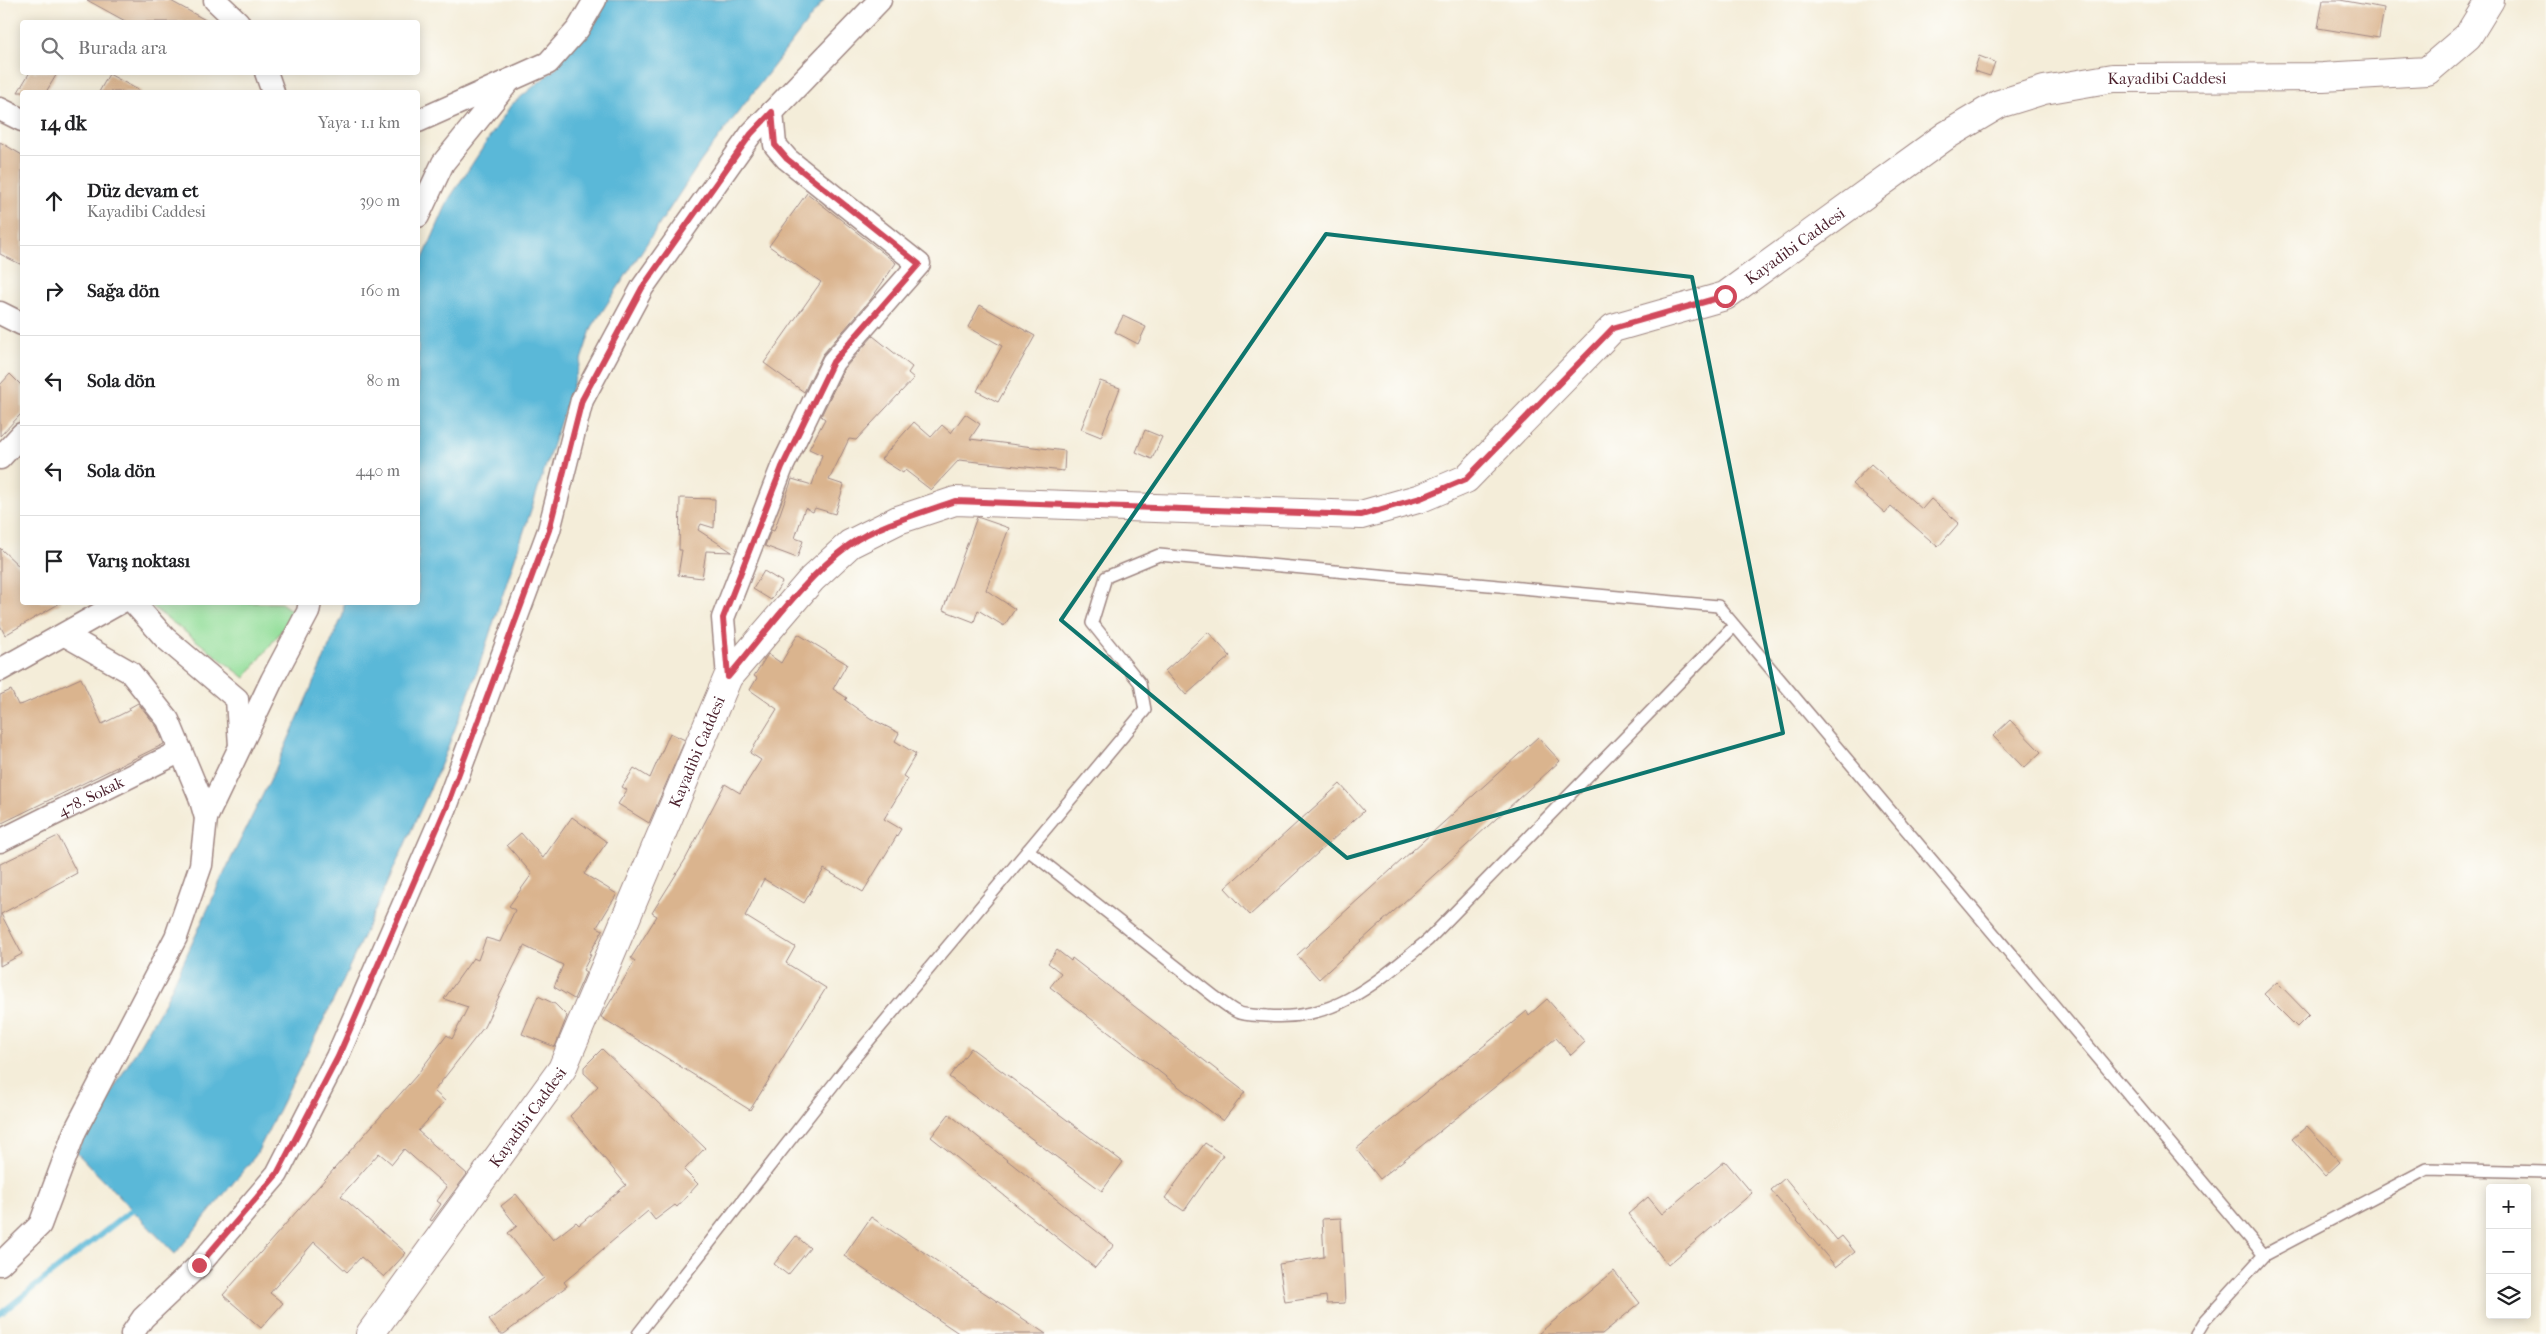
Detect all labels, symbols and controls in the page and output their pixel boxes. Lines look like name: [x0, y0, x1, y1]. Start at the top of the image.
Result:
search box: [20, 20, 420, 75]
icon: search: [38, 34, 66, 62]
text: Burada ara: [78, 37, 167, 59]
street label: Kayadibi Caddesi: [2107, 68, 2227, 88]
text: 14 dk: [40, 111, 87, 135]
text: Yaya · 1.1 km: [318, 113, 400, 132]
text: Düz devam et: [87, 180, 198, 202]
icon: ahead: [40, 187, 68, 215]
text: 390 m: [359, 191, 400, 210]
text: Kayadibi Caddesi: [87, 202, 206, 221]
street label: Kayadibi Caddesi: [1741, 203, 1848, 288]
icon: right: [40, 277, 68, 305]
text: Sağa dön: [87, 280, 160, 302]
text: 160 m: [360, 281, 400, 300]
route start: [1714, 285, 1737, 308]
icon: left: [40, 367, 68, 395]
text: Sola dön: [87, 370, 155, 392]
text: 80 m: [366, 371, 400, 390]
icon: left: [40, 457, 68, 485]
text: Sola dön: [87, 460, 155, 482]
text: 440 m: [355, 461, 400, 480]
icon: arrive: [40, 547, 68, 575]
text: Varış noktası: [87, 550, 190, 572]
street label: Kayadibi Caddesi: [665, 693, 728, 810]
street label: 478. Sokak: [54, 771, 127, 820]
street label: Kayadibi Caddesi: [485, 1063, 570, 1171]
map controls: [2486, 1184, 2531, 1319]
button: +: [2486, 1184, 2531, 1229]
button: −: [2486, 1229, 2531, 1274]
route end: [188, 1254, 211, 1277]
button: layers: [2486, 1274, 2531, 1319]

